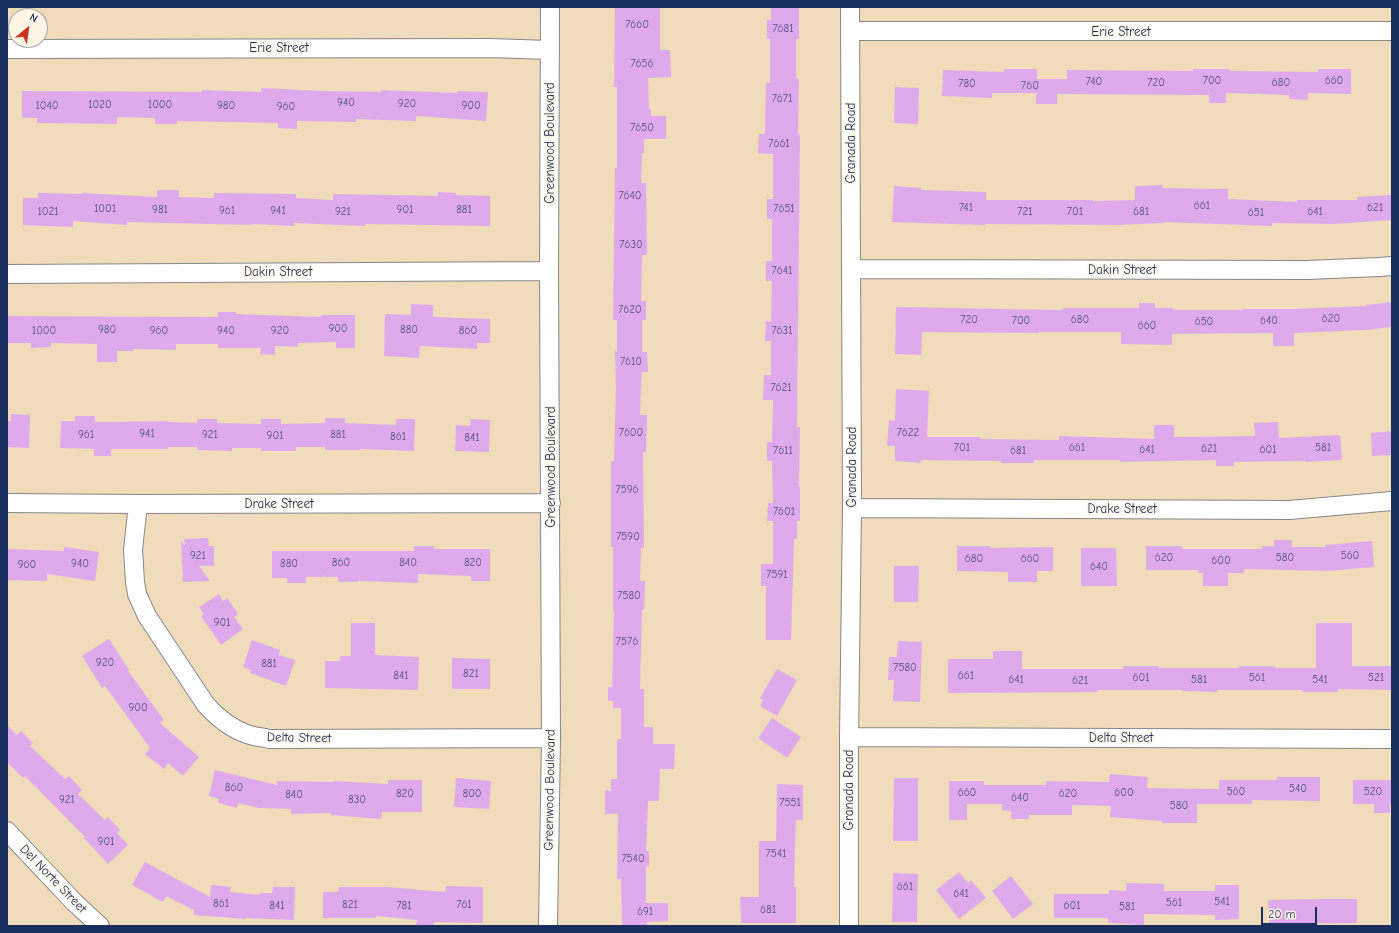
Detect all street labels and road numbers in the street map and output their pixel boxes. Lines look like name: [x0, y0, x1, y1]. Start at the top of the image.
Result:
street label: Erie Street: [1091, 24, 1151, 40]
street label: Erie Street: [249, 40, 309, 56]
street label: Greenwood Boulevard: [542, 82, 558, 204]
street label: Granada Road: [843, 103, 859, 183]
street label: Dakin Street: [1088, 262, 1156, 278]
street label: Dakin Street: [244, 264, 312, 280]
street label: Greenwood Boulevard: [543, 406, 559, 528]
street label: Granada Road: [844, 427, 860, 507]
street label: Drake Street: [244, 496, 314, 512]
street label: Drake Street: [1087, 501, 1157, 517]
street label: Greenwood Boulevard: [541, 729, 559, 851]
street label: Delta Street: [267, 730, 331, 746]
street label: Delta Street: [1089, 730, 1153, 746]
street label: Granada Road: [841, 750, 857, 830]
street label: Del Norte Street: [16, 841, 90, 917]

